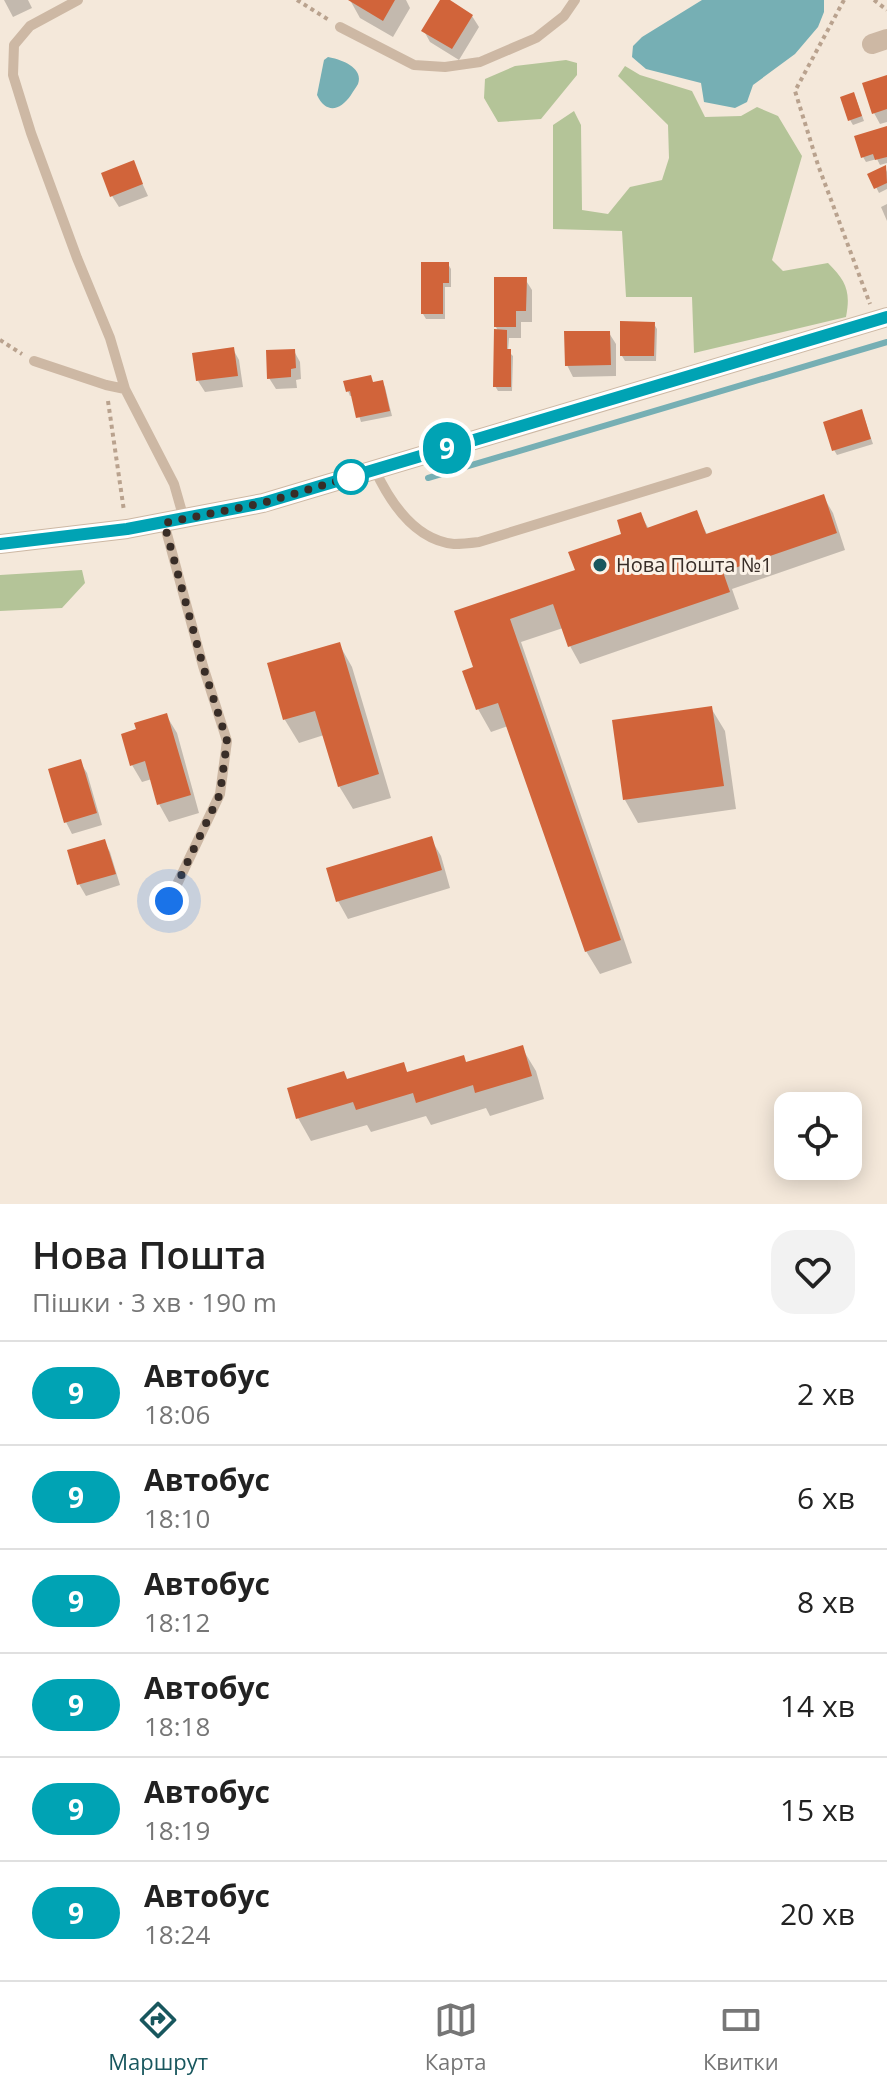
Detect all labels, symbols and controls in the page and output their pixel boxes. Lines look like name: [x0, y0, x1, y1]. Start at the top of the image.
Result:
line badge: 9: [421, 422, 473, 474]
text: 9: [439, 429, 455, 467]
unlabelled marker: [334, 460, 368, 494]
place label: Нова Пошта №1: [616, 551, 772, 578]
marker: Нова Пошта №1: [591, 556, 609, 574]
your location: [149, 881, 189, 921]
map controls: [774, 1092, 862, 1180]
button: locate: [774, 1092, 862, 1180]
text: Нова Пошта: [32, 1228, 267, 1280]
button: heart: [771, 1230, 855, 1314]
text: Пішки · 3 хв · 190 m: [32, 1284, 277, 1320]
text: Автобус: [144, 1355, 270, 1396]
text: 2 хв: [797, 1373, 855, 1414]
text: 9: [68, 1374, 84, 1412]
text: 18:06: [144, 1396, 210, 1432]
text: Автобус: [144, 1459, 270, 1500]
text: 6 хв: [797, 1477, 855, 1518]
text: 9: [68, 1478, 84, 1516]
text: 18:10: [144, 1500, 210, 1536]
text: Автобус: [144, 1563, 270, 1604]
text: 8 хв: [797, 1581, 855, 1622]
text: 9: [68, 1582, 84, 1620]
text: 18:12: [144, 1604, 210, 1640]
text: Автобус: [144, 1667, 270, 1708]
text: 14 хв: [780, 1685, 855, 1726]
text: 9: [68, 1686, 84, 1724]
text: 18:18: [144, 1708, 210, 1744]
text: Автобус: [144, 1771, 270, 1812]
text: 15 хв: [780, 1789, 855, 1830]
text: 9: [68, 1790, 84, 1828]
text: 18:19: [144, 1812, 210, 1848]
text: Автобус: [144, 1875, 270, 1916]
text: 20 хв: [780, 1893, 855, 1934]
text: 9: [68, 1894, 84, 1932]
text: 18:24: [144, 1916, 210, 1952]
tab: Маршрут: [108, 1998, 208, 2076]
tab: Карта: [425, 1998, 486, 2076]
tab: Квитки: [703, 1998, 779, 2076]

